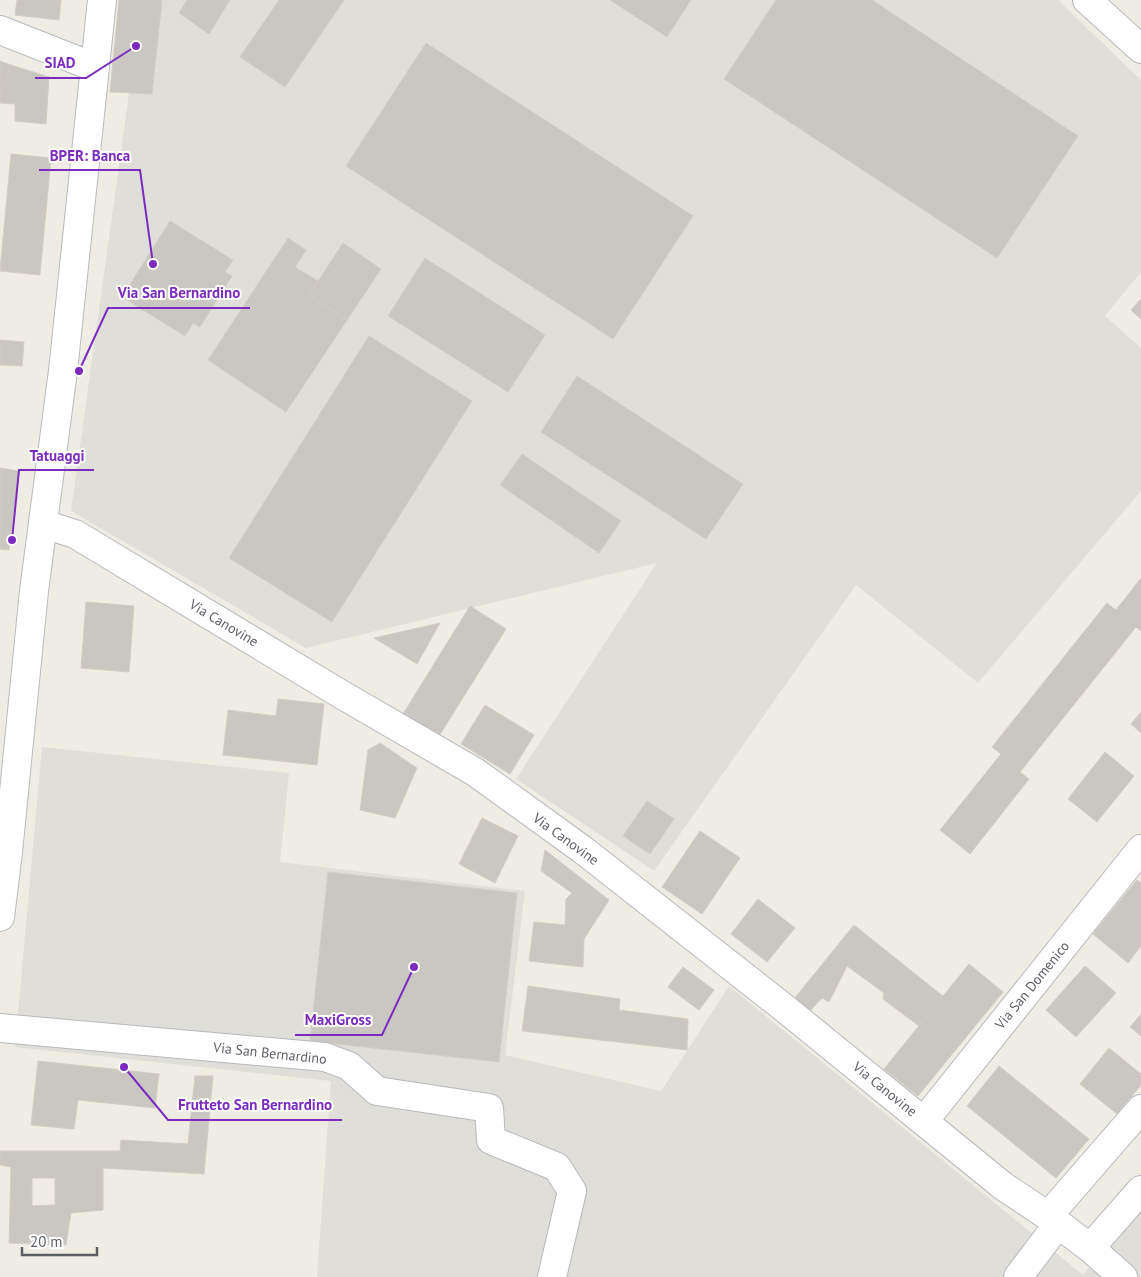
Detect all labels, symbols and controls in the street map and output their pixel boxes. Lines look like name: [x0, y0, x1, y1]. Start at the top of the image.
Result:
callout: SIAD: [35, 48, 86, 78]
text: SIAD: [44, 53, 76, 72]
callout: BPER: Banca: [39, 140, 140, 170]
text: BPER: Banca: [50, 146, 130, 165]
callout: Via San Bernardino: [108, 278, 250, 308]
text: Via San Bernardino: [117, 283, 240, 302]
callout: Tatuaggi: [19, 440, 94, 470]
text: Tatuaggi: [29, 446, 85, 465]
street label: Via Canovine: [185, 595, 262, 651]
street label: Via Canovine: [529, 808, 603, 869]
street label: Via San Domenico: [990, 937, 1073, 1033]
callout: MaxiGross: [295, 1005, 382, 1035]
text: MaxiGross: [305, 1010, 371, 1029]
street label: Via San Bernardino: [211, 1038, 328, 1068]
street label: Via Canovine: [848, 1057, 921, 1120]
callout: Frutteto San Bernardino: [168, 1090, 342, 1120]
text: Frutteto San Bernardino: [178, 1095, 332, 1114]
scale bar: [22, 1224, 98, 1256]
text: 20 m: [30, 1232, 63, 1251]

